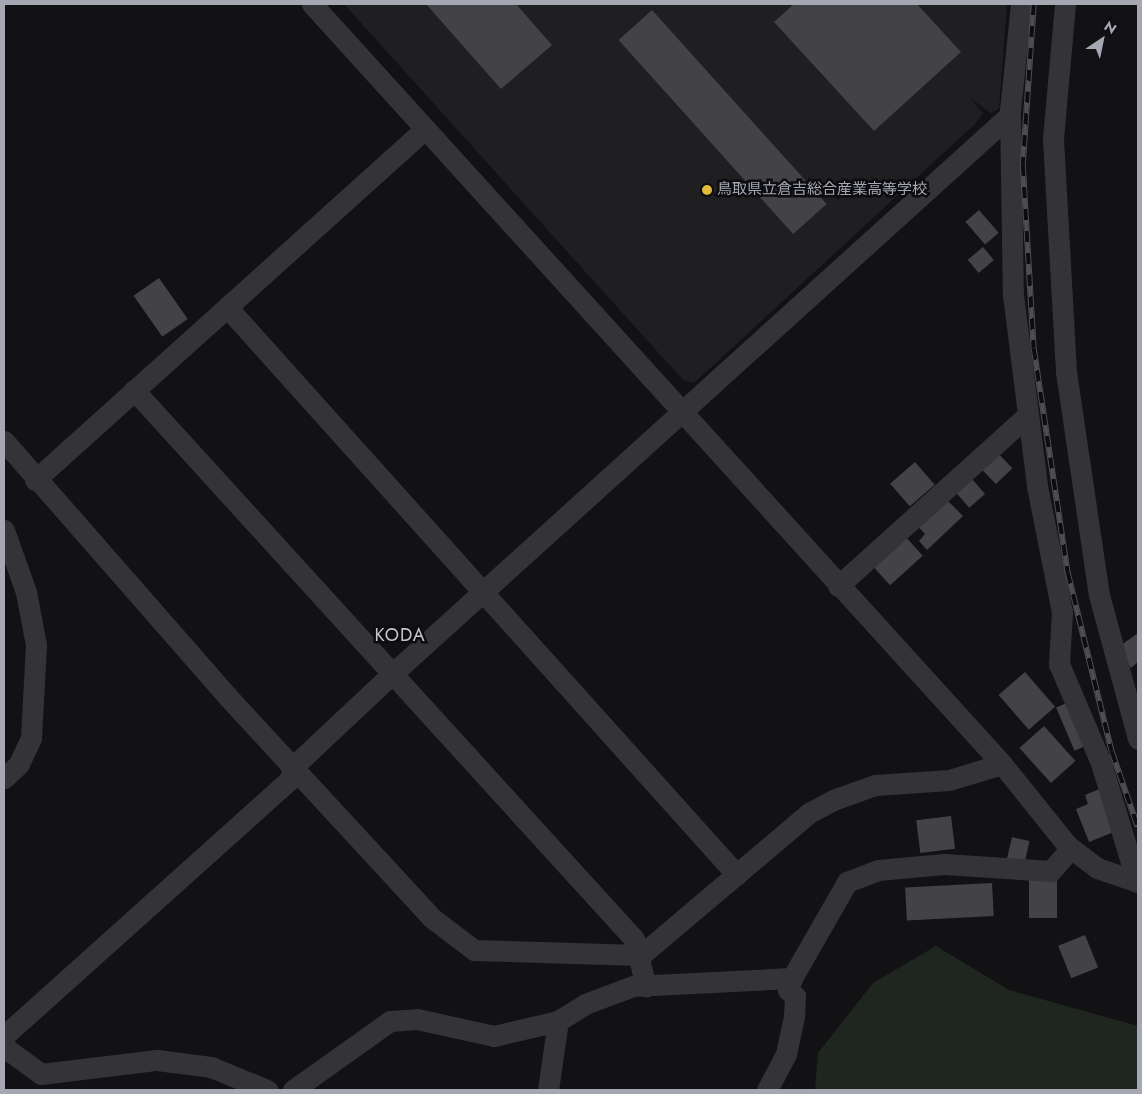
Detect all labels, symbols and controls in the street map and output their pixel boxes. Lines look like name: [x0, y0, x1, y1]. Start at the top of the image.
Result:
north arrow: [1077, 15, 1127, 65]
text: N: [1100, 16, 1121, 39]
place label: 鳥取県立倉吉総合産業高等学校: [717, 181, 927, 199]
marker: 鳥取県立倉吉総合産業高等学校: [701, 184, 713, 196]
district label: KODA: [374, 624, 426, 646]

